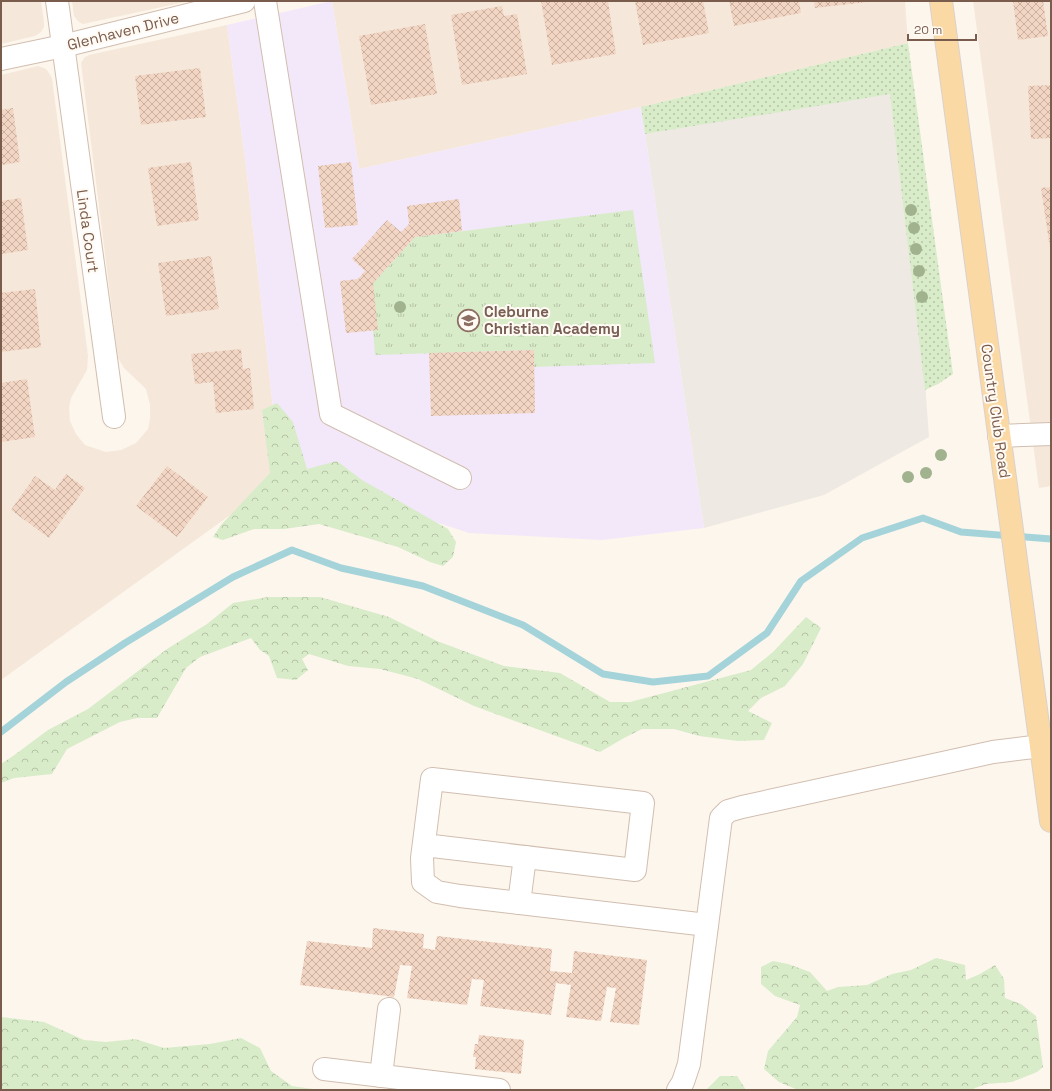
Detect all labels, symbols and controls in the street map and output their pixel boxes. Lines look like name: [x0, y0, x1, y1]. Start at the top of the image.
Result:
street label: Glenhaven Drive: [65, 8, 181, 54]
scale bar: [908, 16, 976, 42]
text: 20 m: [914, 22, 942, 38]
street label: Linda Court: [73, 188, 103, 274]
place label: Cleburne Christian Academy: [484, 302, 620, 338]
school or university icon: Cleburne Christian Academy: [455, 307, 481, 333]
street label: Country Club Road: [977, 343, 1015, 479]

